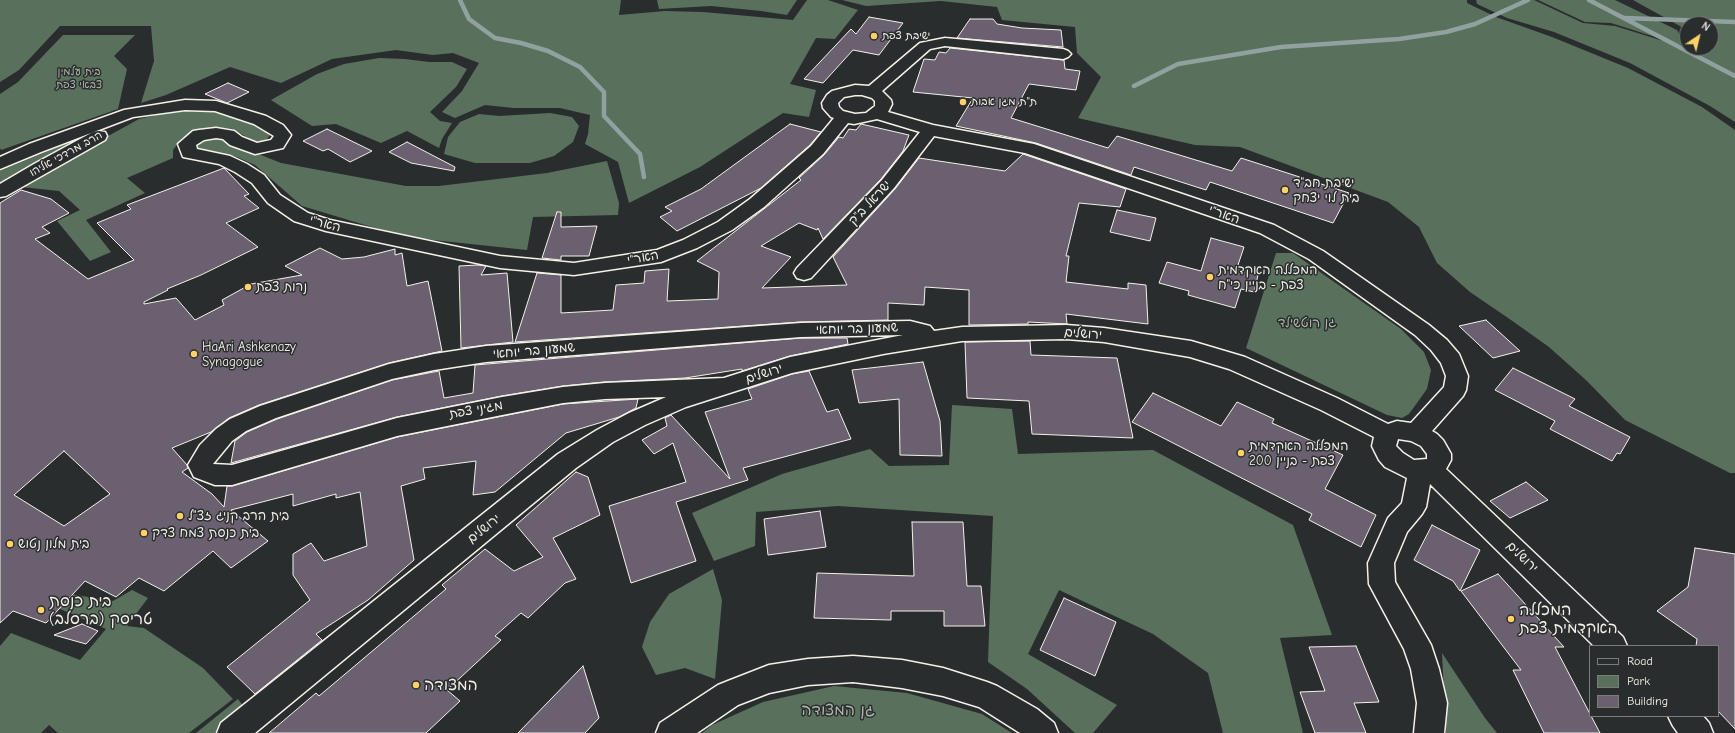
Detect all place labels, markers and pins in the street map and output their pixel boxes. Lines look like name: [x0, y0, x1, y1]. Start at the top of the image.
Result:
place label: ישיבת צפת: [882, 29, 930, 43]
marker: ישיבת צפת: [869, 31, 879, 41]
place label: ת"ת מגן אבות: [971, 95, 1037, 109]
marker: ת"ת מגן אבות: [958, 97, 968, 107]
place label: ישיבת חב"ד בית לוי יצחק: [1293, 175, 1359, 206]
marker: ישיבת חב"ד בית לוי יצחק: [1280, 185, 1290, 195]
place label: המכללה האקדמית צפת - בניין כי"ח: [1218, 262, 1318, 293]
marker: המכללה האקדמית צפת - בניין כי"ח: [1205, 272, 1215, 282]
place label: נרות צפת: [256, 279, 307, 295]
marker: נרות צפת: [243, 282, 253, 292]
place label: HaAri Ashkenazy Synagogue: [202, 339, 296, 370]
marker: HaAri Ashkenazy Synagogue: [189, 349, 199, 359]
place label: המכללה האקדמית צפת - בניין 200: [1249, 438, 1349, 469]
marker: המכללה האקדמית צפת - בניין 200: [1236, 448, 1246, 458]
place label: בית הרב קניג זצ"ל: [188, 508, 289, 524]
marker: בית הרב קניג זצ"ל: [175, 511, 185, 521]
place label: בית כנסת צמח צדק: [152, 525, 259, 541]
marker: בית כנסת צמח צדק: [139, 528, 149, 538]
place label: בית מלון נטוש: [18, 536, 89, 552]
marker: בית מלון נטוש: [5, 539, 15, 549]
place label: בית כנסת טריסק (ברסלב): [49, 591, 153, 629]
place label: המכללה האקדמית צפת: [1519, 600, 1618, 638]
marker: בית כנסת טריסק (ברסלב): [36, 605, 46, 615]
marker: המכללה האקדמית צפת: [1506, 614, 1516, 624]
place label: המצודה: [424, 675, 478, 695]
marker: המצודה: [411, 680, 421, 690]

